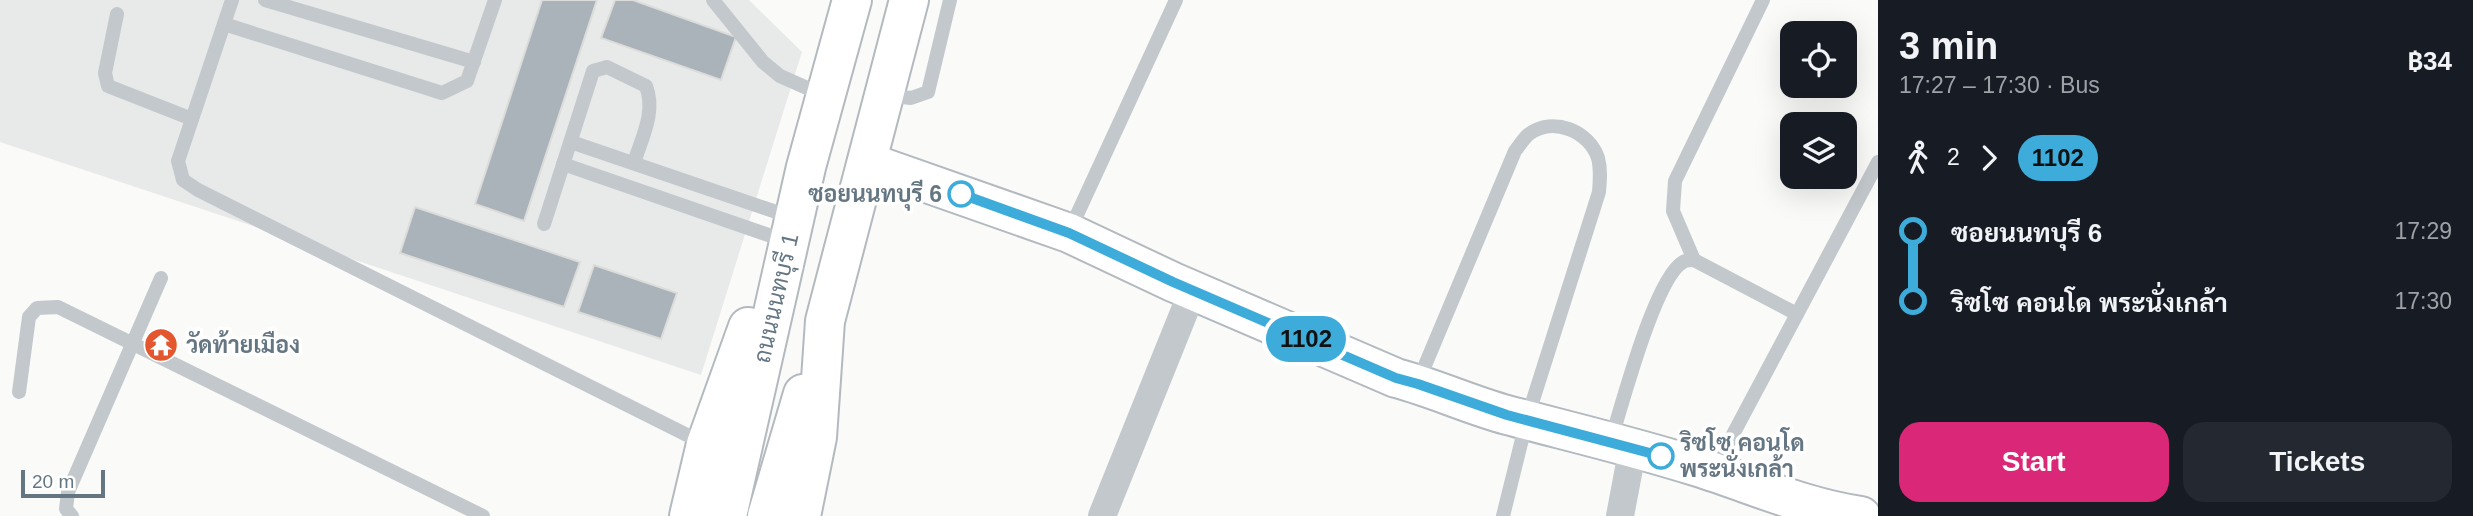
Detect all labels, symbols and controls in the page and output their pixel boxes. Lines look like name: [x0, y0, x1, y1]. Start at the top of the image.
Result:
map controls: [1780, 21, 1857, 189]
button: locate: [1780, 21, 1857, 98]
text: 3 min: [1899, 25, 1998, 67]
text: ฿34: [2407, 46, 2452, 76]
text: 17:27 – 17:30 · Bus: [1899, 72, 2100, 98]
button: layers: [1780, 112, 1857, 189]
icon: walk: [1899, 139, 1937, 177]
icon: forward: [1970, 139, 2008, 177]
text: 2: [1947, 144, 1960, 170]
text: 1102: [2032, 144, 2084, 171]
place label: ซอยนนทบุรี 6: [808, 179, 942, 211]
marker: ซอยนนทบุรี 6: [948, 181, 974, 207]
text: ซอยนนทบุรี 6: [1951, 218, 2102, 248]
text: 17:29: [2394, 218, 2452, 244]
street label: ถนนนนทบุรี 1: [747, 230, 806, 366]
text: ริซโซ คอนโด พระนั่งเกล้า: [1951, 288, 2228, 318]
text: 17:30: [2394, 288, 2452, 314]
line badge: 1102: [1257, 316, 1355, 362]
text: 1102: [1280, 325, 1332, 352]
temple icon: วัดท้ายเมือง: [142, 326, 180, 364]
place label: วัดท้ายเมือง: [186, 329, 300, 358]
button: Start: [1899, 422, 2169, 502]
button: Tickets: [2183, 422, 2452, 502]
place label: ริซโซ คอนโด พระนั่งเกล้า: [1679, 427, 1805, 482]
marker: ริซโซ คอนโด พระนั่งเกล้า: [1648, 443, 1674, 469]
scale bar: [21, 467, 105, 499]
text: 20 m: [32, 471, 74, 492]

